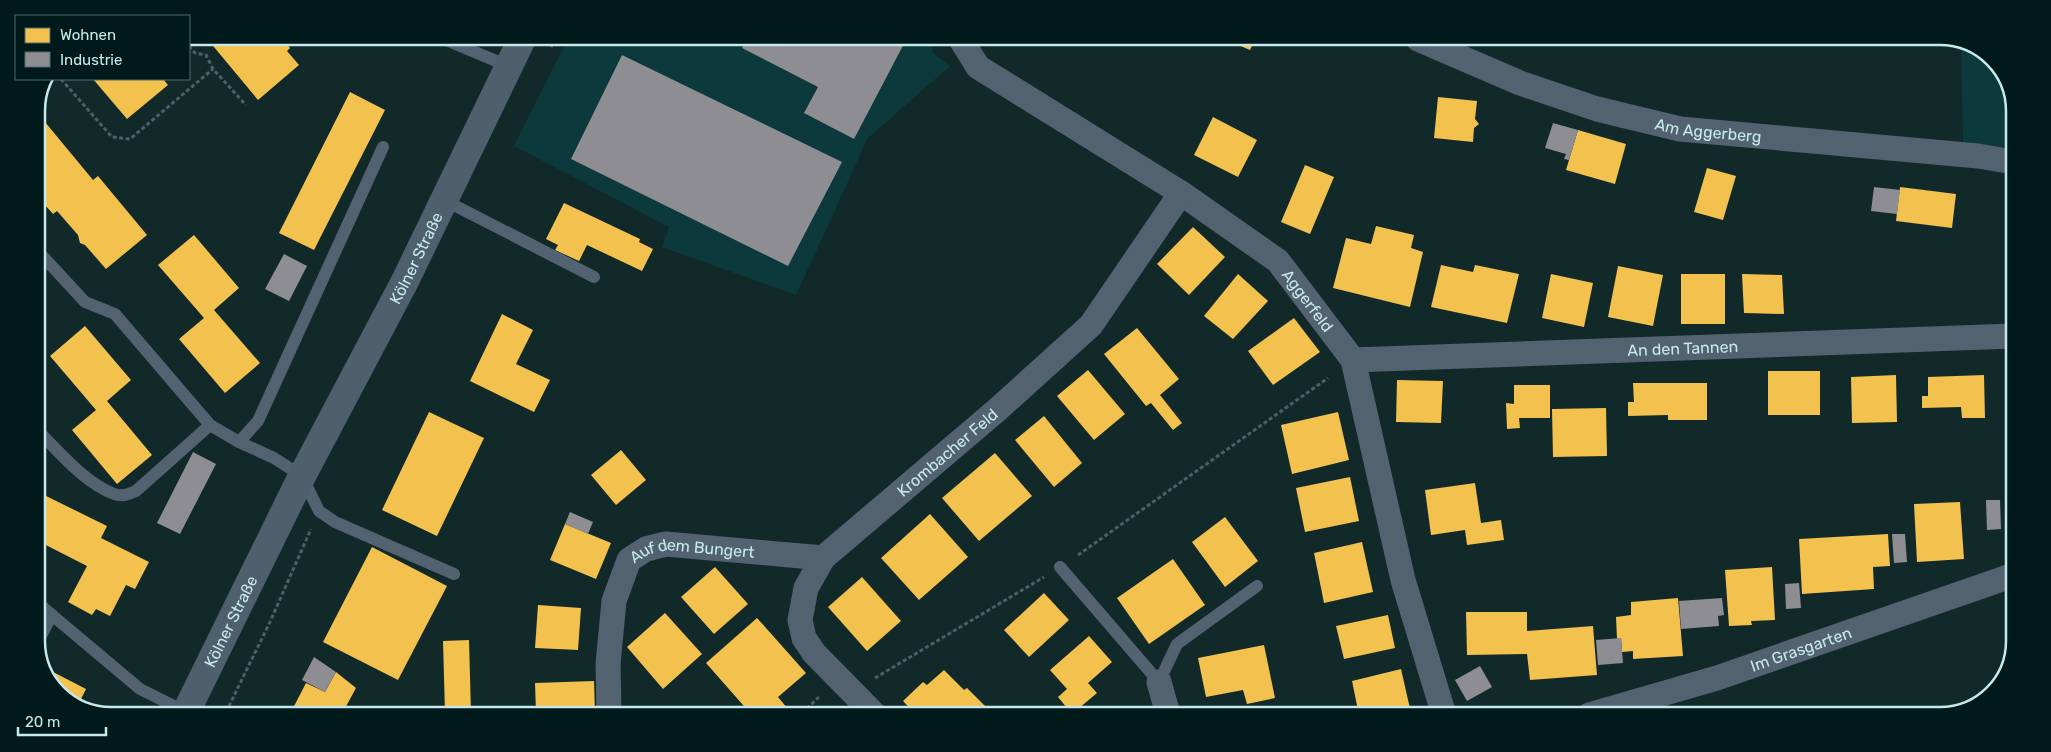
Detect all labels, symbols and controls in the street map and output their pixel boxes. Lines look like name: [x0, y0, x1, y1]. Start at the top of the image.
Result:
legend: [15, 15, 190, 80]
text: Wohnen: [60, 26, 116, 44]
text: Industrie: [60, 51, 122, 69]
street label: Am Aggerberg: [1653, 114, 1762, 146]
street label: Kölner Straße: [385, 209, 446, 307]
street label: Aggerfeld: [1278, 266, 1338, 335]
street label: An den Tannen: [1627, 337, 1738, 360]
street label: Krombacher Feld: [893, 404, 1001, 501]
street label: Auf dem Bungert: [626, 535, 755, 567]
street label: Kölner Straße: [200, 572, 261, 670]
street label: Im Grasgarten: [1748, 623, 1854, 675]
scale bar: [18, 704, 105, 736]
text: 20 m: [25, 713, 60, 731]

